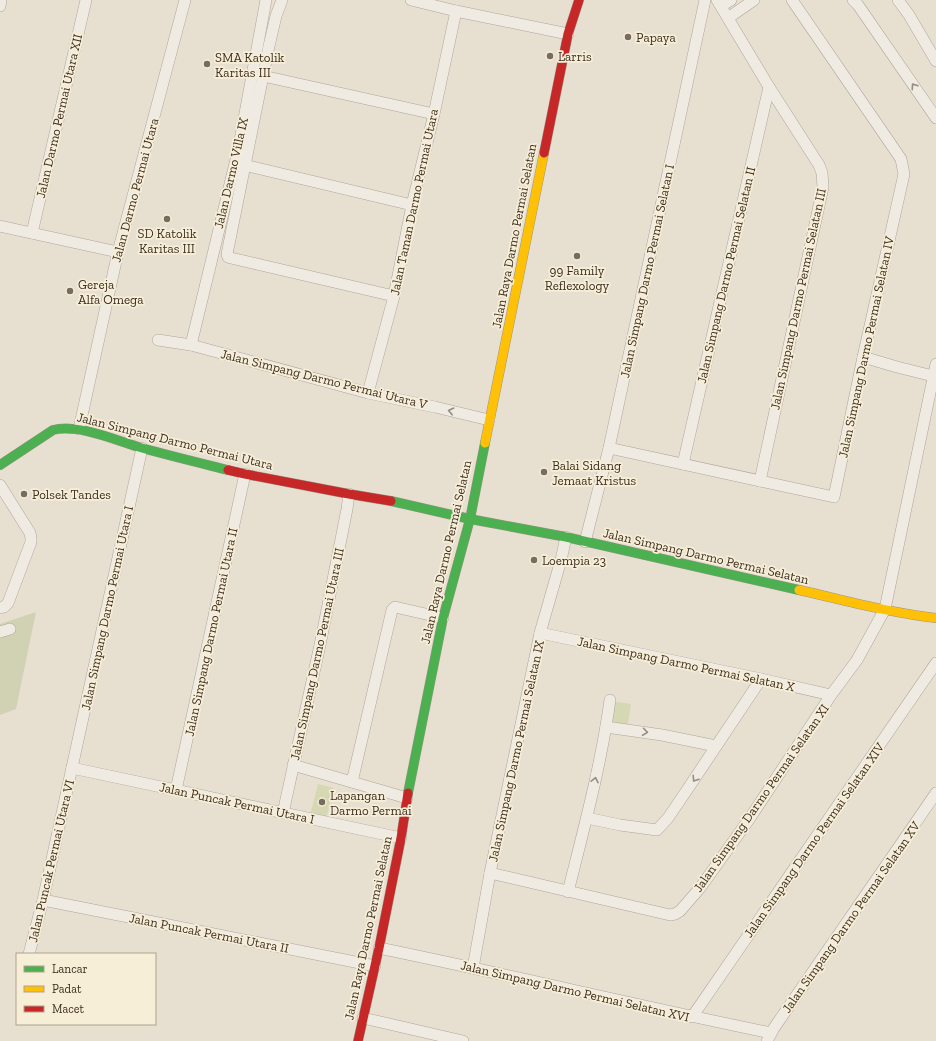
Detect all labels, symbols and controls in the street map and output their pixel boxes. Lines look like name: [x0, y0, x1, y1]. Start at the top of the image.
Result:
place label: Papaya: [636, 30, 676, 45]
marker: Papaya: [623, 32, 633, 42]
street label: Jalan Darmo Permai Utara XII: [33, 33, 85, 199]
place label: Larris: [558, 49, 592, 64]
place label: SMA Katolik Karitas III: [215, 50, 285, 80]
marker: Larris: [545, 51, 555, 61]
marker: SMA Katolik Karitas III: [202, 59, 212, 69]
one-way arrow: [911, 83, 919, 90]
street label: Jalan Taman Darmo Permai Utara: [387, 107, 441, 297]
street label: Jalan Darmo Villa IX: [211, 115, 251, 230]
street label: Jalan Darmo Permai Utara: [109, 116, 162, 264]
street label: Jalan Raya Darmo Permai Selatan: [489, 142, 539, 330]
street label: Jalan Simpang Darmo Permai Selatan I: [617, 163, 677, 379]
street label: Jalan Simpang Darmo Permai Selatan II: [694, 165, 758, 385]
street label: Jalan Simpang Darmo Permai Selatan III: [767, 187, 829, 411]
marker: SD Katolik Karitas III: [162, 214, 172, 224]
place label: SD Katolik Karitas III: [137, 226, 197, 256]
street label: Jalan Simpang Darmo Permai Selatan IV: [835, 234, 897, 459]
marker: 99 Family Reflexology: [572, 251, 582, 261]
place label: 99 Family Reflexology: [545, 263, 610, 293]
place label: Gereja Alfa Omega: [78, 277, 144, 307]
marker: Gereja Alfa Omega: [65, 286, 75, 296]
street label: Jalan Simpang Darmo Permai Utara V: [219, 346, 429, 412]
one-way arrow: [448, 408, 454, 416]
street label: Jalan Simpang Darmo Permai Utara: [76, 409, 275, 473]
street label: Jalan Raya Darmo Permai Selatan: [418, 458, 475, 645]
place label: Balai Sidang Jemaat Kristus: [552, 458, 637, 488]
marker: Balai Sidang Jemaat Kristus: [539, 467, 549, 477]
place label: Polsek Tandes: [32, 487, 111, 502]
marker: Polsek Tandes: [19, 489, 29, 499]
street label: Jalan Simpang Darmo Permai Utara I: [78, 504, 136, 712]
street label: Jalan Simpang Darmo Permai Selatan: [602, 525, 811, 587]
street label: Jalan Simpang Darmo Permai Utara II: [182, 526, 240, 738]
street label: Jalan Simpang Darmo Permai Utara III: [287, 546, 347, 762]
place label: Loempia 23: [542, 553, 606, 568]
marker: Loempia 23: [529, 555, 539, 565]
street label: Jalan Simpang Darmo Permai Selatan X: [576, 634, 797, 695]
street label: Jalan Simpang Darmo Permai Selatan IX: [485, 638, 547, 863]
street label: Jalan Simpang Darmo Permai Selatan XI: [690, 701, 832, 895]
one-way arrow: [642, 727, 648, 736]
street label: Jalan Simpang Darmo Permai Selatan XIV: [741, 739, 888, 940]
one-way arrow: [693, 774, 700, 781]
one-way arrow: [590, 777, 598, 783]
street label: Jalan Puncak Permai Utara VI: [25, 778, 77, 944]
street label: Jalan Puncak Permai Utara I: [158, 779, 316, 827]
place label: Lapangan Darmo Permai: [330, 788, 412, 818]
marker: Lapangan Darmo Permai: [317, 797, 327, 807]
street label: Jalan Simpang Darmo Permai Selatan XV: [779, 818, 923, 1016]
street label: Jalan Raya Darmo Permai Selatan: [341, 834, 395, 1021]
street label: Jalan Puncak Permai Utara II: [128, 910, 290, 956]
legend: [16, 953, 156, 1025]
street label: Jalan Simpang Darmo Permai Selatan XVI: [459, 957, 691, 1025]
text: Lancar: [52, 962, 88, 976]
text: Padat: [52, 982, 82, 996]
text: Macet: [52, 1002, 84, 1016]

